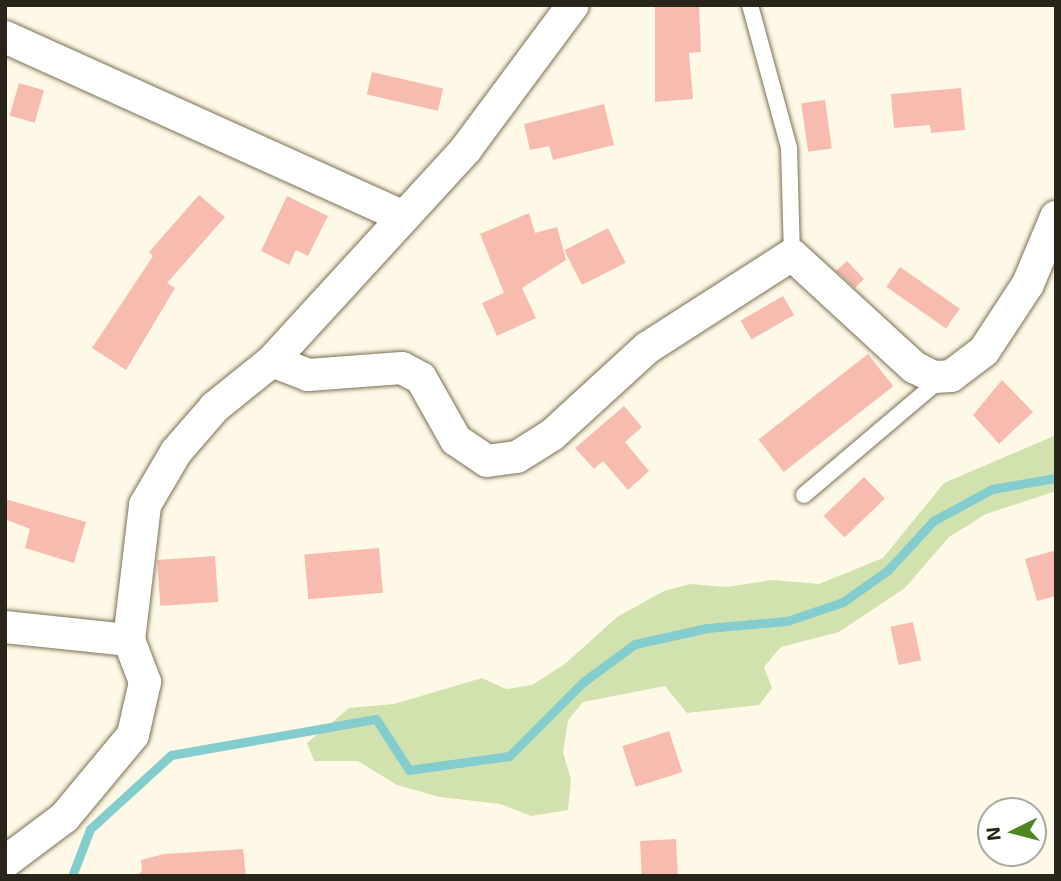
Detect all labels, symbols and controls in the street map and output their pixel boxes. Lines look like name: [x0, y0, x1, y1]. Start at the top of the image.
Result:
north arrow: [977, 797, 1047, 867]
text: N: [980, 826, 1005, 842]

